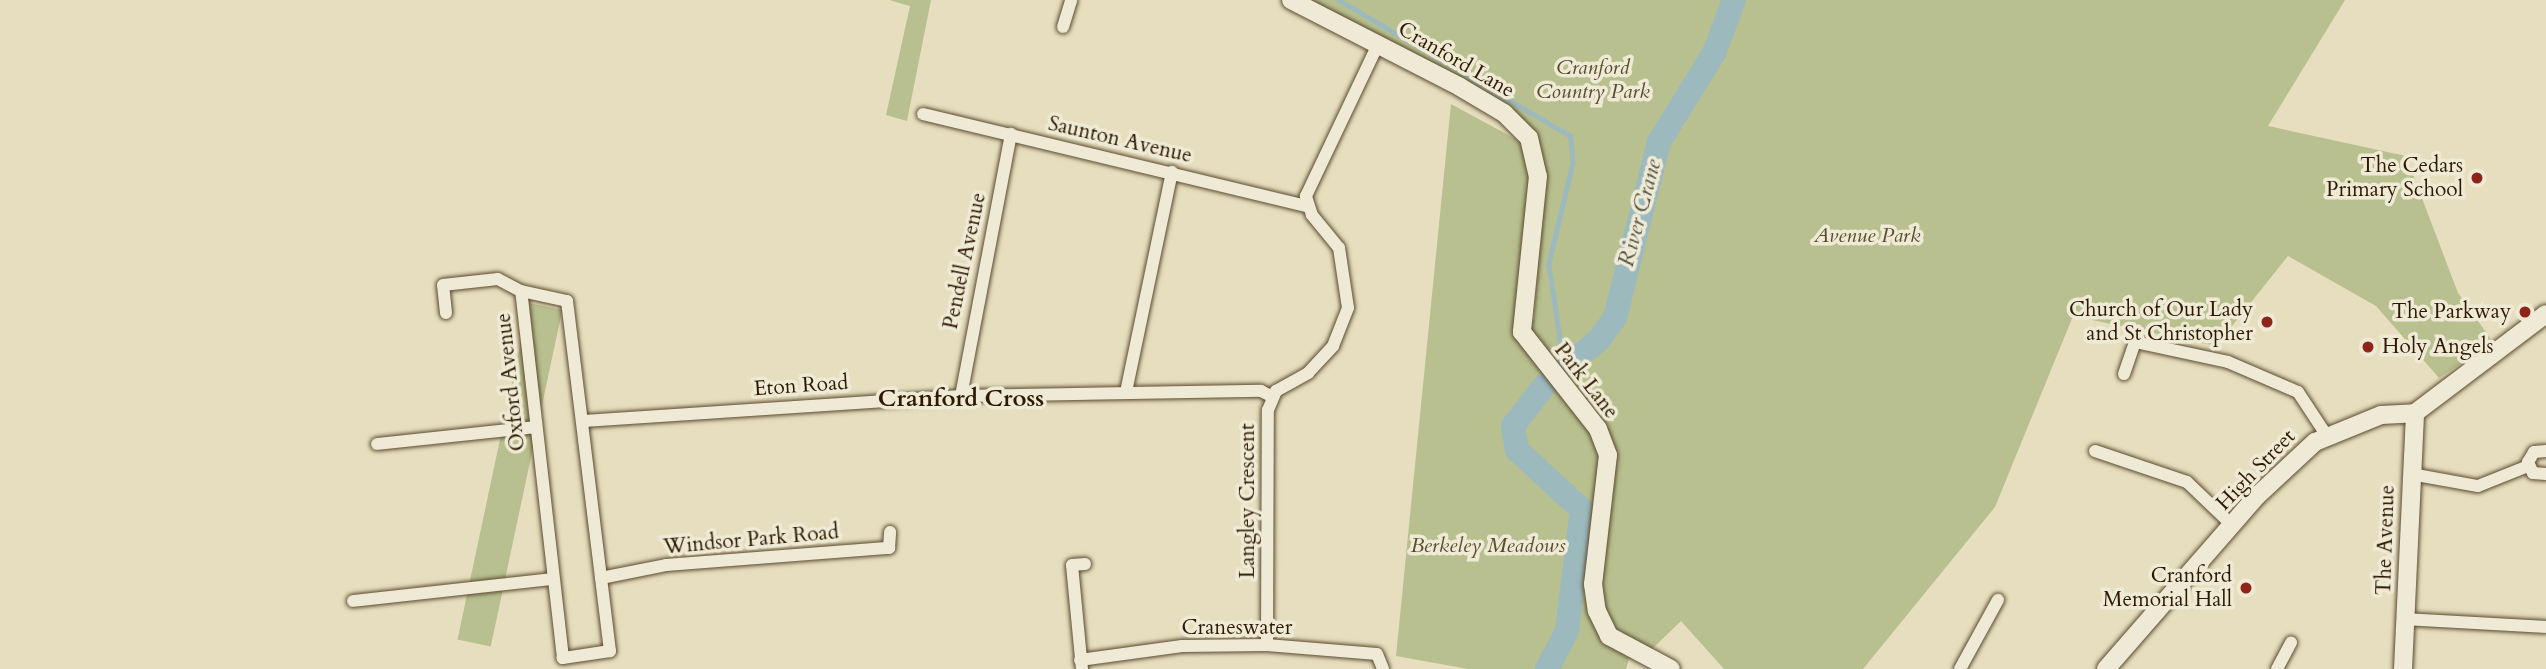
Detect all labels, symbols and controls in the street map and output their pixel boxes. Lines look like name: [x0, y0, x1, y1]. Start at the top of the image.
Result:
street label: Cranford Lane: [1393, 17, 1519, 103]
park label: Cranford Country Park: [1536, 55, 1650, 105]
street label: Saunton Avenue: [1046, 111, 1194, 169]
place label: The Cedars Primary School: [2326, 153, 2463, 203]
water label: River Crane: [1612, 156, 1668, 270]
marker: The Cedars Primary School: [2469, 170, 2485, 186]
street label: Pendell Avenue: [938, 190, 992, 332]
park label: Avenue Park: [1814, 223, 1920, 249]
place label: Church of Our Lady and St Christopher: [2069, 297, 2253, 347]
place label: The Parkway: [2392, 299, 2511, 325]
marker: The Parkway: [2517, 304, 2533, 320]
street label: Oxford Avenue: [491, 312, 531, 452]
marker: Church of Our Lady and St Christopher: [2259, 314, 2275, 330]
place label: Holy Angels: [2382, 334, 2494, 360]
street label: Park Lane: [1549, 338, 1623, 424]
marker: Holy Angels: [2360, 339, 2376, 355]
street label: Eton Road: [753, 370, 849, 402]
district label: Cranford Cross: [878, 385, 1044, 413]
street label: Langley Crescent: [1235, 423, 1261, 579]
street label: High Street: [2211, 424, 2301, 516]
street label: The Avenue: [2371, 484, 2401, 596]
street label: Windsor Park Road: [662, 520, 840, 560]
park label: Berkeley Meadows: [1410, 533, 1566, 559]
place label: Cranford Memorial Hall: [2103, 563, 2232, 613]
marker: Cranford Memorial Hall: [2238, 580, 2254, 596]
street label: Craneswater: [1181, 615, 1293, 641]

